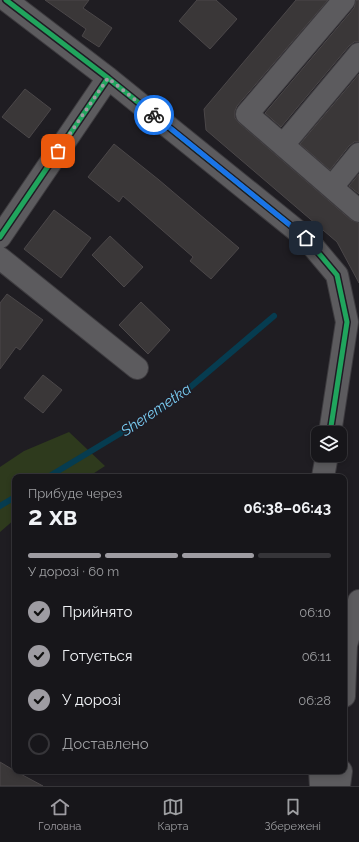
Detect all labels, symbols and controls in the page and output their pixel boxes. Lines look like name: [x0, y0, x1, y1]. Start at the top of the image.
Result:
courier: [134, 95, 174, 135]
icon: bike: [143, 104, 165, 126]
pin: [41, 134, 75, 168]
icon: bag: [47, 140, 69, 162]
pin: [289, 221, 323, 255]
icon: home: [295, 227, 317, 249]
water label: Sheremetka: [117, 380, 195, 441]
map controls: [311, 426, 347, 462]
button: layers: [311, 426, 347, 462]
text: Прибуде через: [28, 486, 122, 501]
text: 06:38–06:43: [244, 499, 331, 517]
text: 2 хв: [28, 501, 77, 531]
text: У дорозі · 60 m: [28, 564, 119, 579]
icon: check: [28, 601, 50, 623]
text: Прийнято: [62, 603, 132, 621]
text: 06:10: [299, 605, 331, 620]
icon: check: [28, 645, 50, 667]
text: Готується: [62, 647, 132, 665]
text: 06:11: [302, 649, 331, 664]
icon: check: [28, 689, 50, 711]
text: У дорозі: [62, 691, 121, 709]
text: 06:28: [298, 693, 331, 708]
text: Доставлено: [62, 735, 149, 753]
tab: Головна: [38, 796, 81, 833]
tab: Карта: [157, 796, 188, 833]
tab: Збережені: [265, 796, 321, 833]

